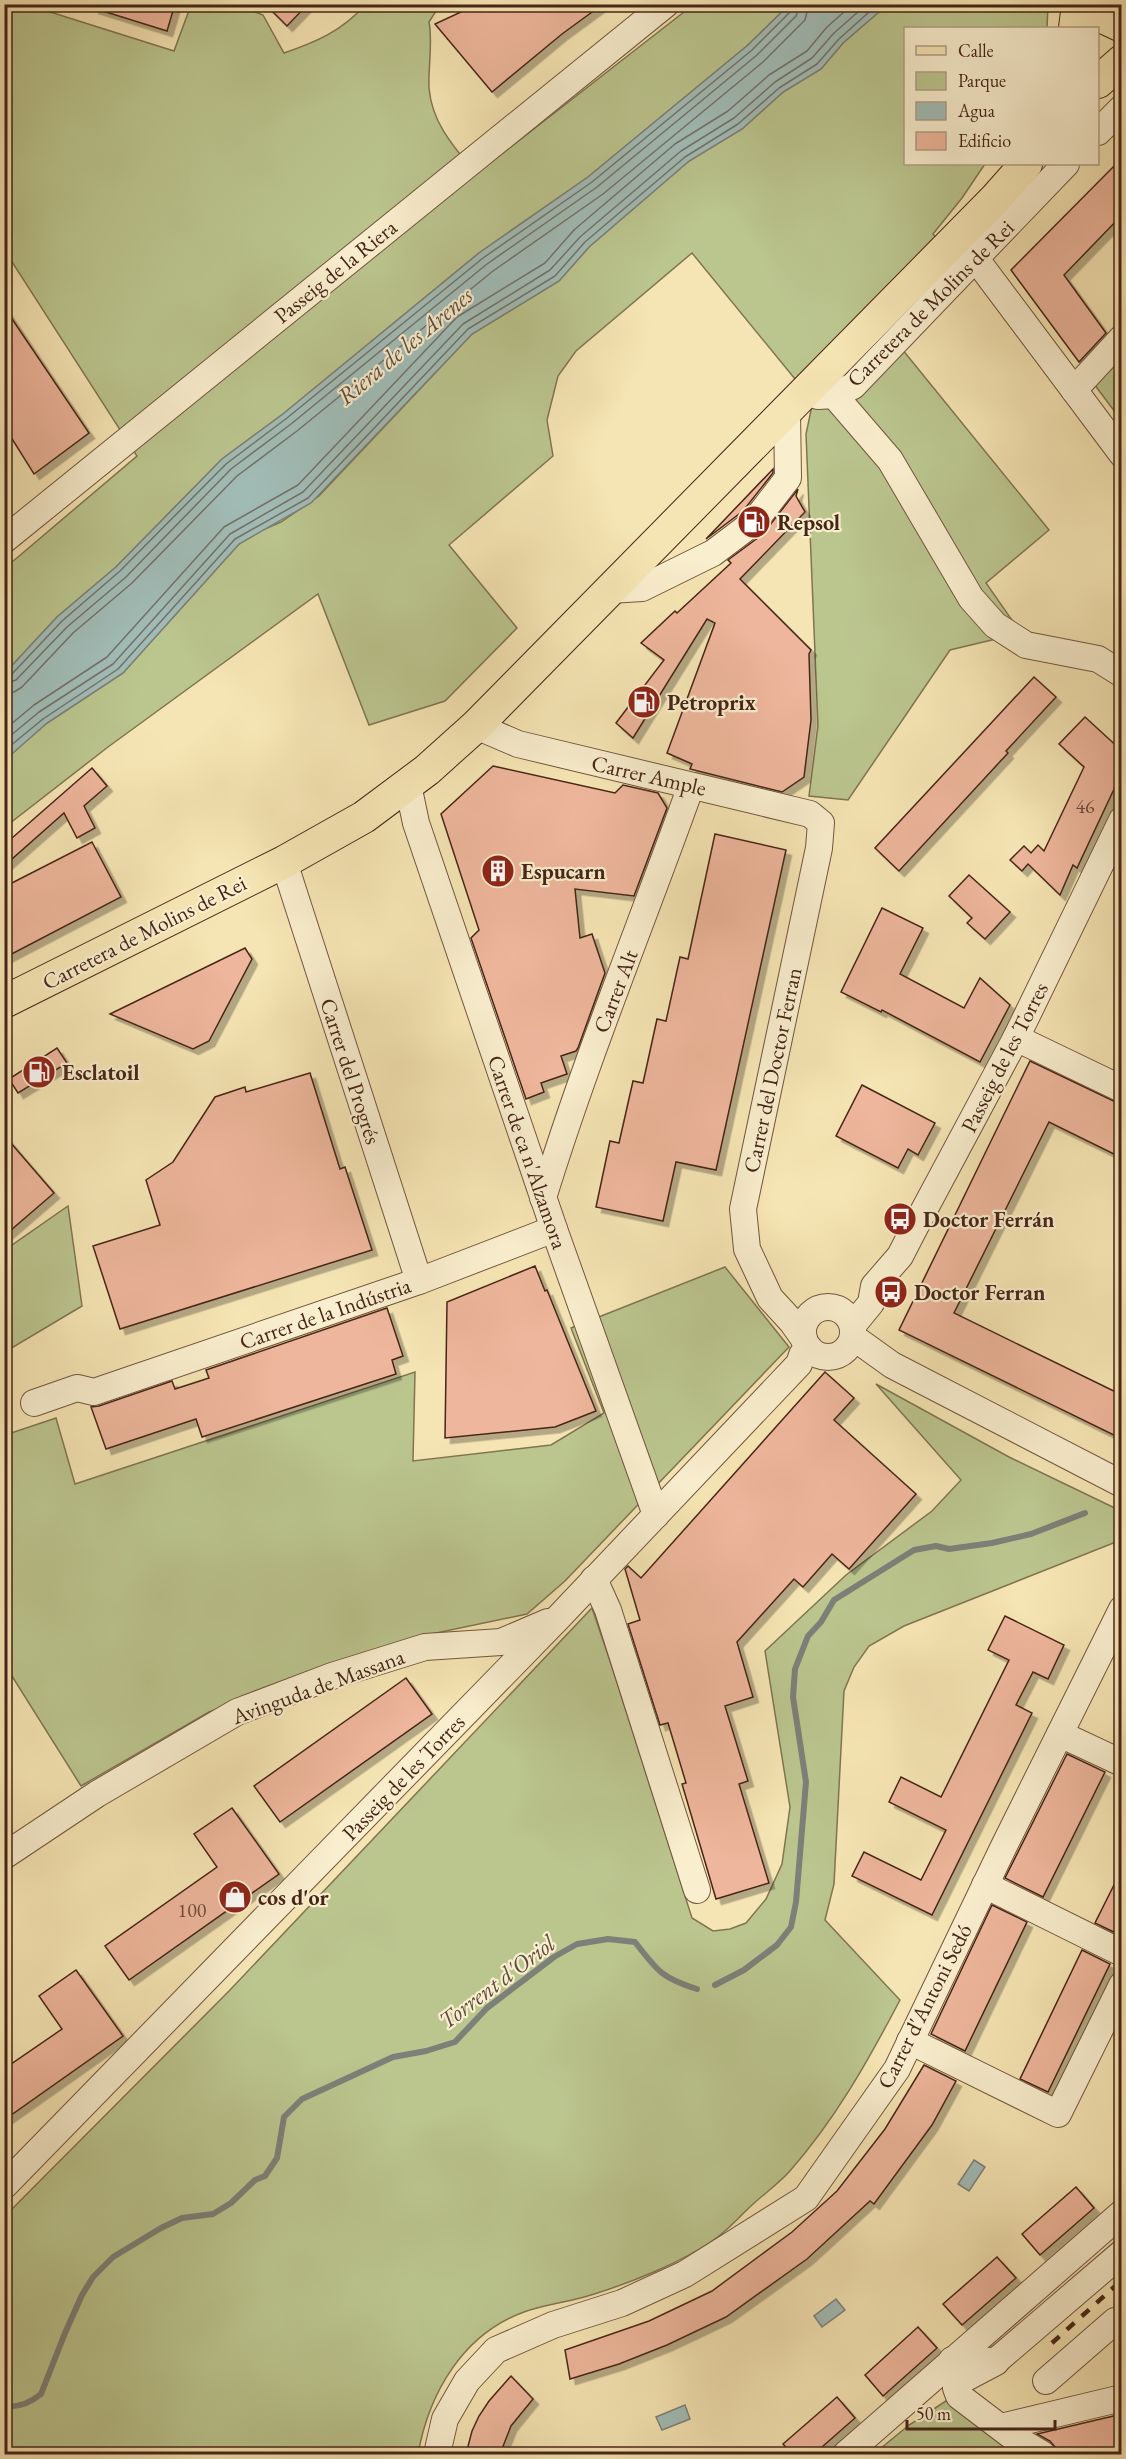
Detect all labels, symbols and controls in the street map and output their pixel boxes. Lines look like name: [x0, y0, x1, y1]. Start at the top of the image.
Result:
legend: [904, 27, 1099, 165]
text: Calle: [958, 39, 994, 62]
text: Parque: [958, 69, 1006, 92]
text: Agua: [957, 99, 996, 122]
text: Edificio: [958, 129, 1011, 152]
street label: Passeig de la Riera: [268, 213, 403, 330]
street label: Carretera de Molins de Rei: [840, 213, 1020, 393]
water label: Riera de les Arenes: [330, 280, 479, 411]
fuel station icon: Repsol: [736, 504, 772, 540]
place label: Repsol: [777, 508, 840, 537]
fuel station icon: Petroprix: [626, 684, 662, 720]
place label: Petroprix: [667, 688, 756, 717]
street label: Carrer Ample: [589, 748, 709, 803]
house number: 46: [1075, 793, 1095, 819]
building icon: Espucarn: [480, 853, 516, 889]
place label: Espucarn: [521, 857, 606, 886]
street label: Carretera de Molins de Rei: [37, 868, 251, 997]
street label: Carrer Alt: [586, 945, 645, 1037]
street label: Carrer del Doctor Ferran: [737, 964, 808, 1175]
street label: Passeig de les Torres: [954, 977, 1055, 1137]
street label: Carrer del Progrés: [313, 994, 388, 1148]
street label: Carrer de ca n'Alzamora: [481, 1051, 574, 1253]
fuel station icon: Esclatoil: [21, 1054, 57, 1090]
place label: Esclatoil: [62, 1058, 139, 1087]
bus stop icon: Doctor Ferrán: [882, 1201, 918, 1237]
place label: Doctor Ferrán: [923, 1205, 1055, 1234]
street label: Carrer de la Indústria: [236, 1270, 415, 1356]
bus stop icon: Doctor Ferran: [873, 1274, 909, 1310]
place label: Doctor Ferran: [914, 1278, 1046, 1307]
street label: Avinguda de Massana: [227, 1642, 409, 1731]
street label: Passeig de les Torres: [336, 1708, 471, 1847]
shop icon: cos d'or: [217, 1879, 253, 1915]
place label: cos d'or: [258, 1883, 330, 1912]
house number: 100: [178, 1897, 207, 1923]
street label: Carrer d'Antoni Sedó: [870, 1919, 979, 2094]
water label: Torrent d'Oriol: [432, 1927, 562, 2036]
scale bar: [907, 2393, 1056, 2431]
text: 50 m: [916, 2402, 951, 2425]

